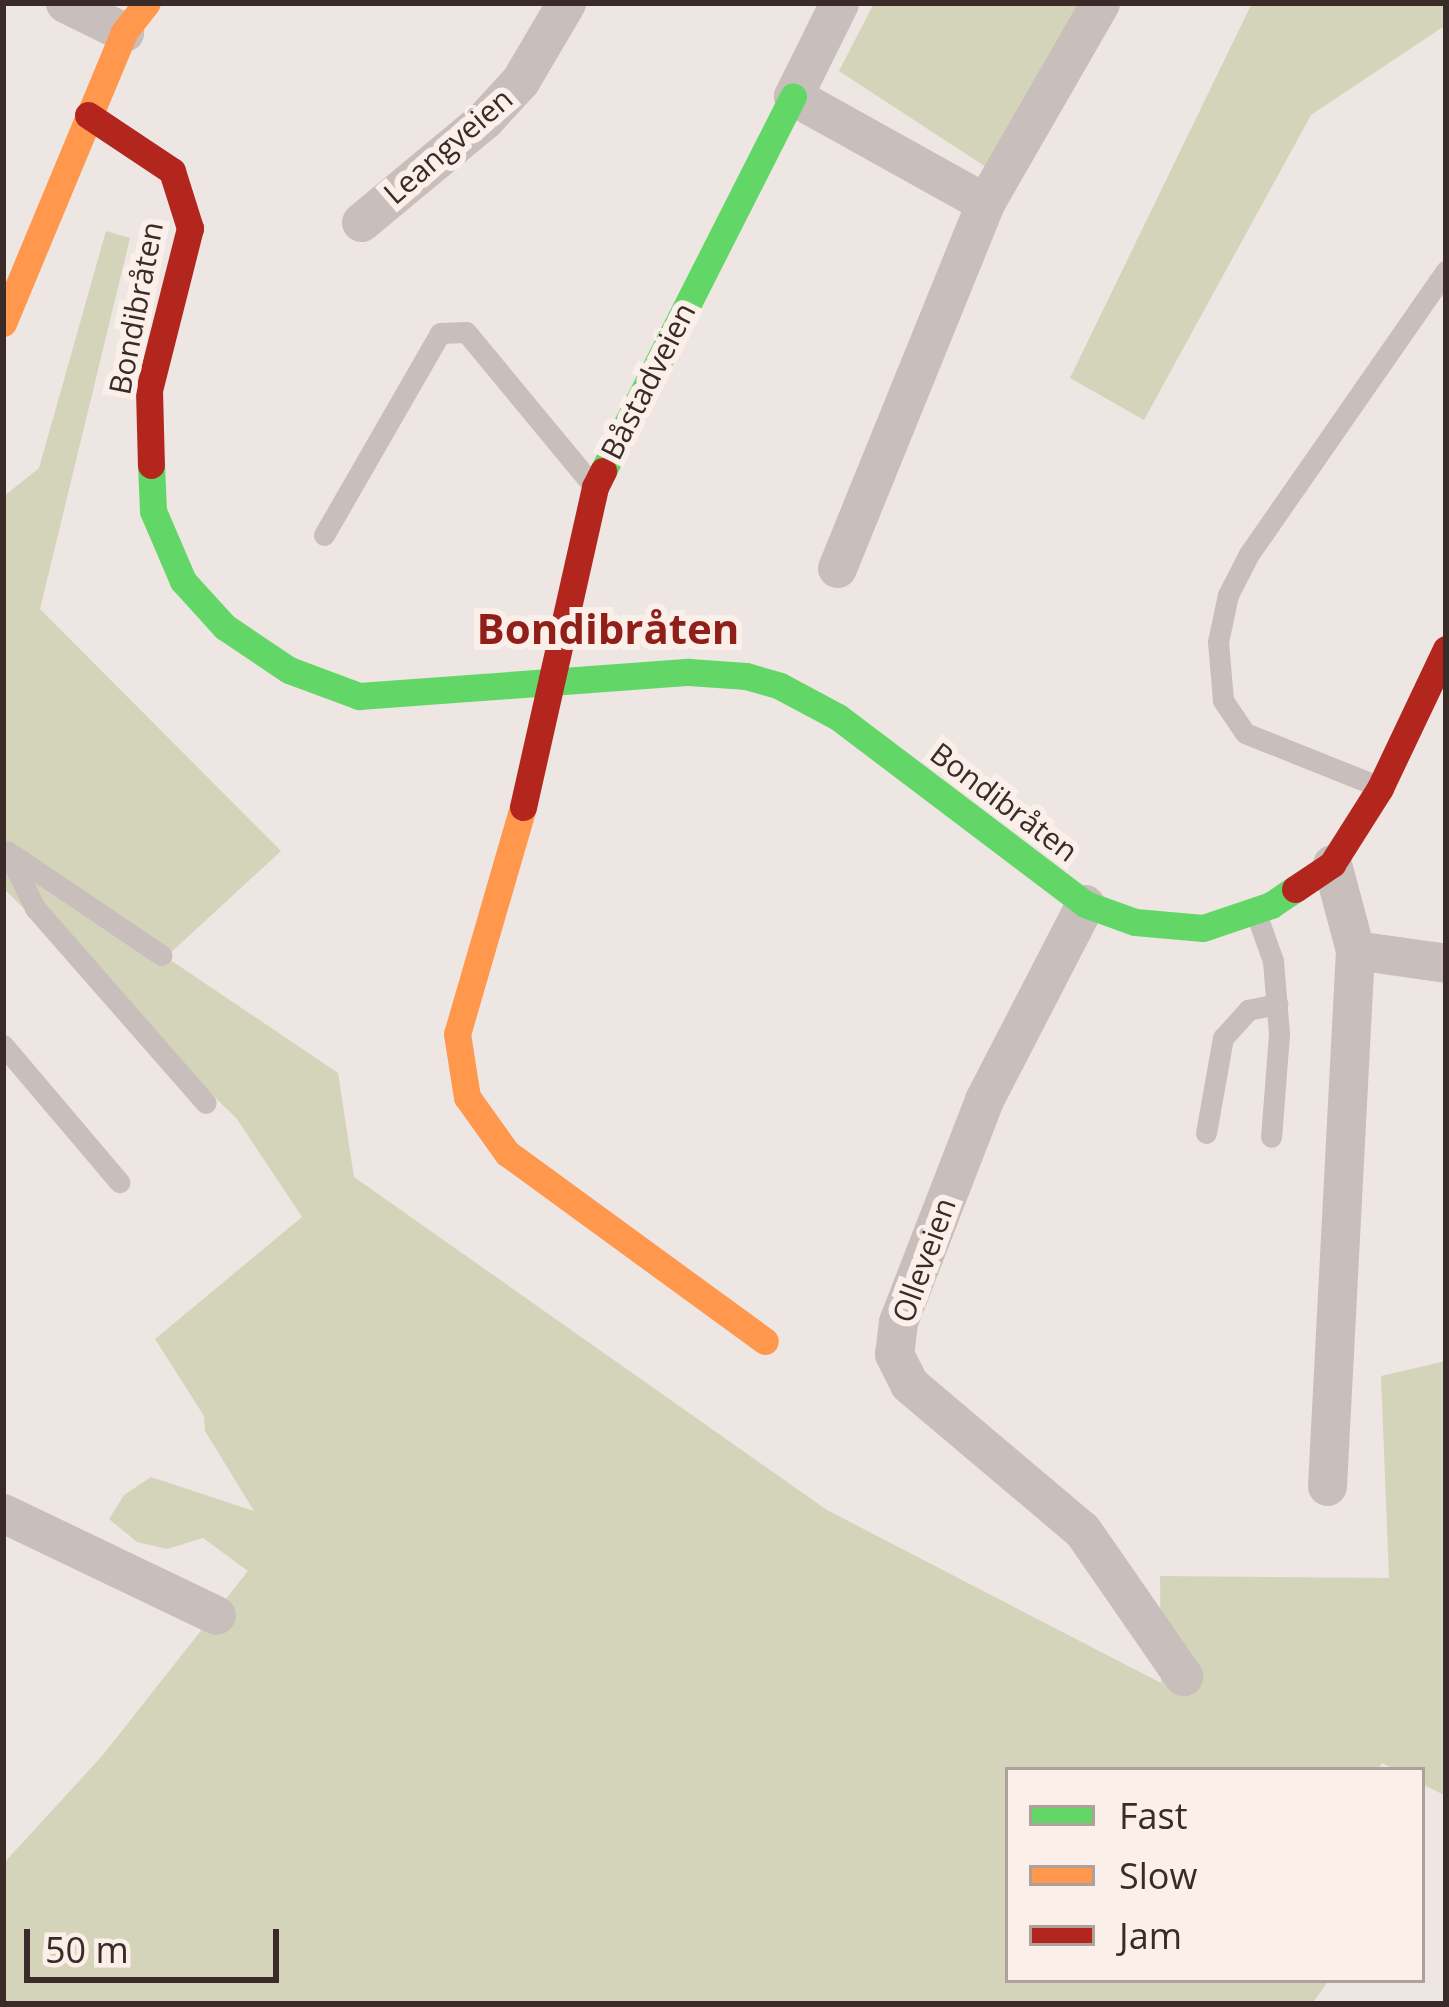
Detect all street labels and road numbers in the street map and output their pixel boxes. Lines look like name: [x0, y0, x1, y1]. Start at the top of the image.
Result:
street label: Leangveien: [376, 80, 520, 212]
street label: Bondibråten: [102, 219, 170, 397]
street label: Båstadveien: [593, 297, 703, 465]
street label: Bondibråten: [923, 735, 1085, 869]
street label: Olleveien: [885, 1193, 963, 1327]

